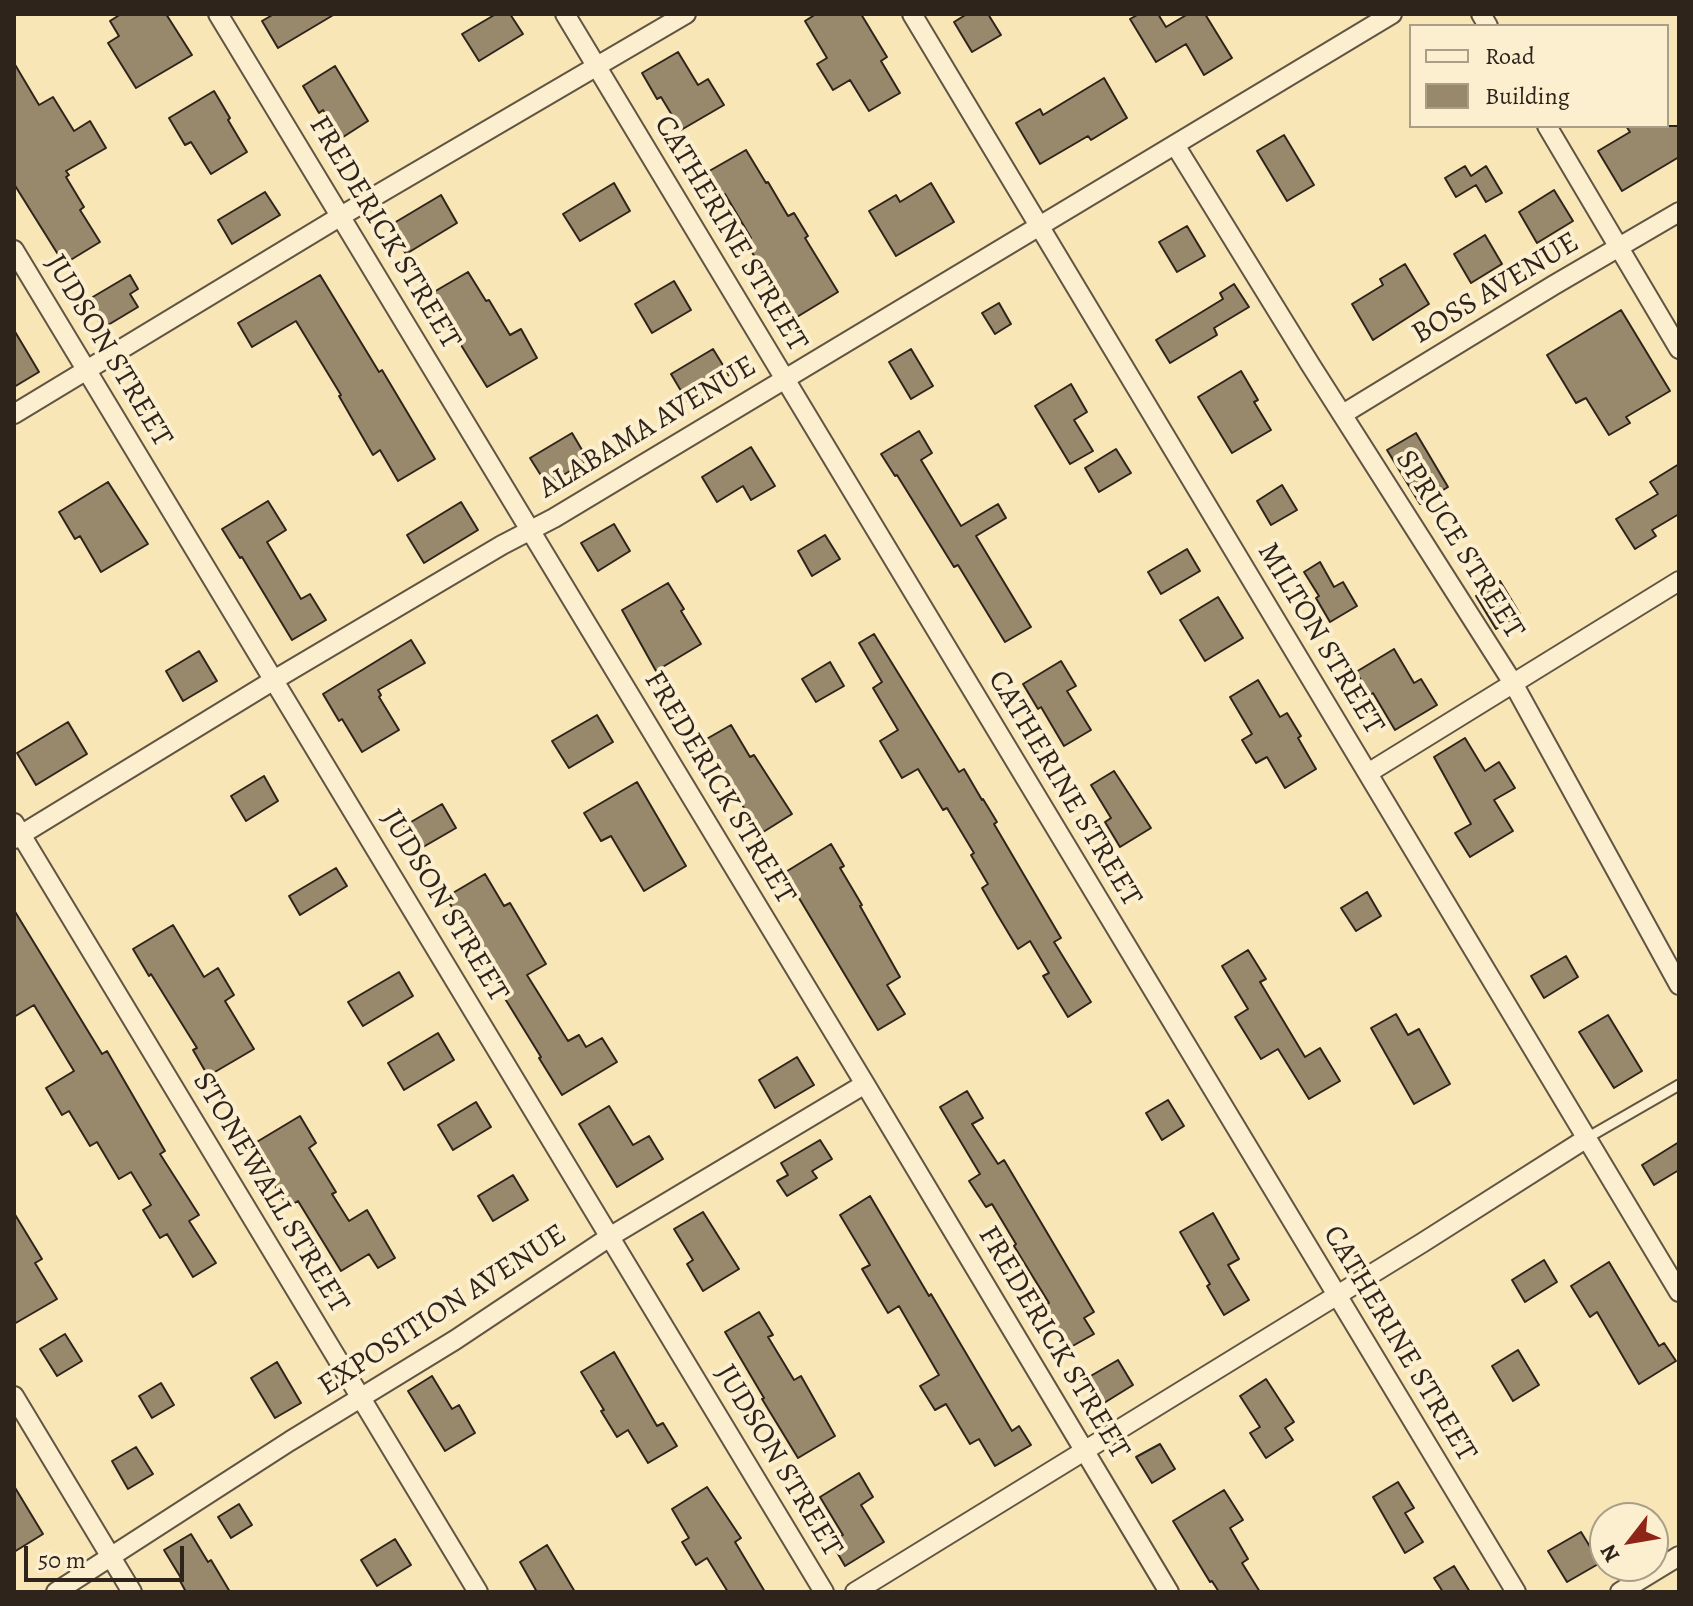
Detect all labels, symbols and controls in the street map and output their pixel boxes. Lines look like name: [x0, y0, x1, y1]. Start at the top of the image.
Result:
legend: [1409, 24, 1669, 128]
text: Road: [1485, 40, 1535, 72]
text: Building: [1485, 80, 1570, 112]
street label: CATHERINE STREET: [645, 109, 815, 359]
street label: FREDERICK STREET: [300, 110, 468, 356]
street label: BOSS AVENUE: [1406, 225, 1586, 353]
street label: JUDSON STREET: [36, 248, 180, 454]
street label: ALABAMA AVENUE: [533, 349, 763, 507]
street label: SPRUCE STREET: [1387, 444, 1531, 646]
street label: MILTON STREET: [1249, 537, 1391, 741]
street label: CATHERINE STREET: [979, 664, 1149, 914]
street label: FREDERICK STREET: [635, 665, 803, 911]
street label: JUDSON STREET: [372, 803, 516, 1009]
street label: STONEWALL STREET: [184, 1066, 356, 1320]
street label: EXPOSITION AVENUE: [312, 1217, 574, 1405]
street label: CATHERINE STREET: [1314, 1219, 1484, 1469]
street label: FREDERICK STREET: [969, 1220, 1137, 1466]
street label: JUDSON STREET: [706, 1358, 850, 1564]
north arrow: [1589, 1502, 1669, 1582]
scale bar: [28, 1530, 188, 1580]
text: N: [1593, 1539, 1627, 1568]
text: 50 m: [38, 1544, 86, 1576]

